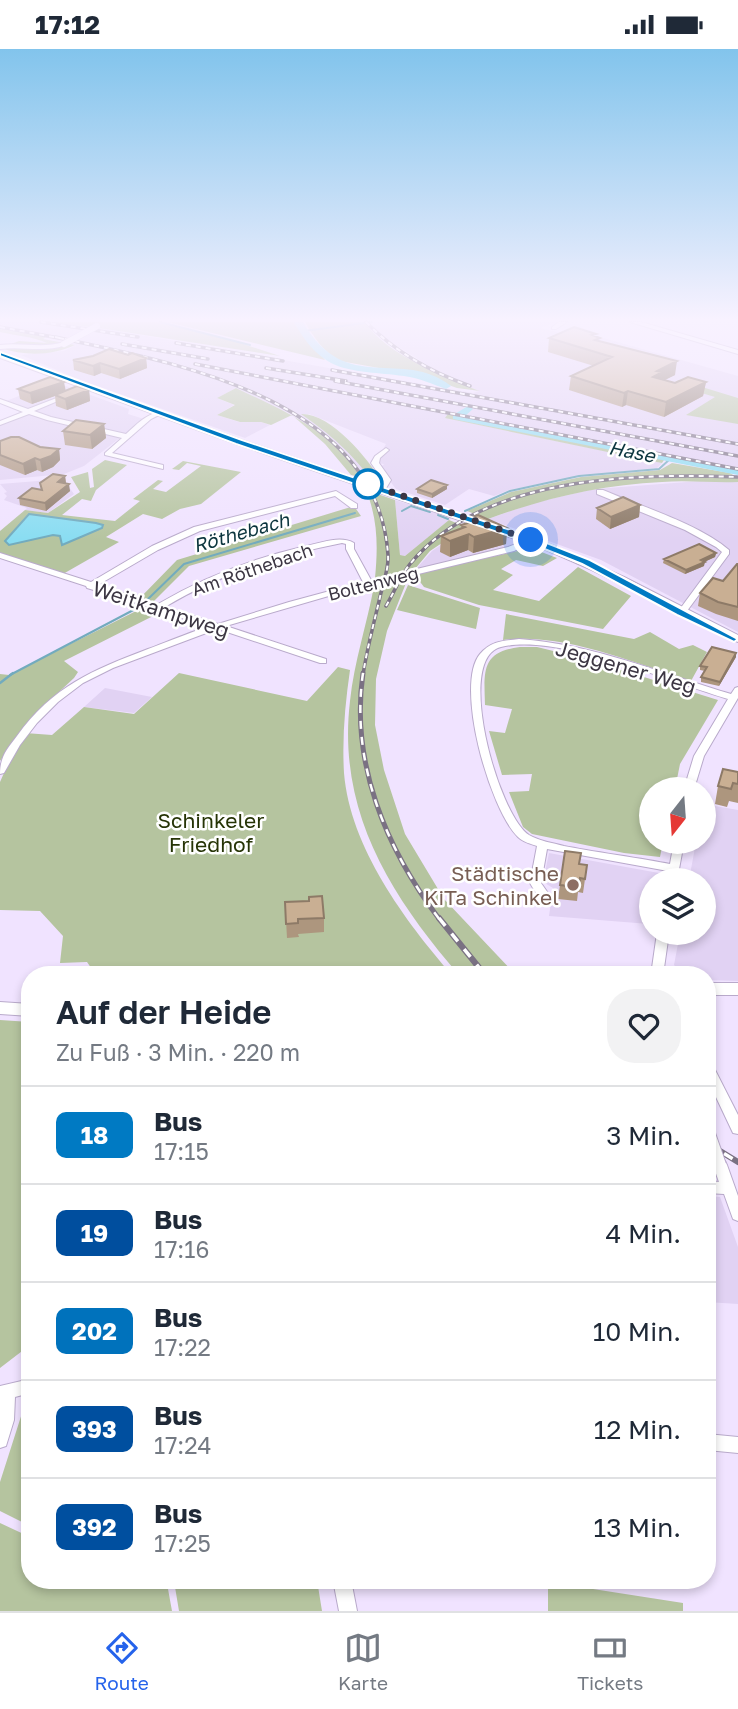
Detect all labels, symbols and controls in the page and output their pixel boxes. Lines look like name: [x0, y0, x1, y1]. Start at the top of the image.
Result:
text: 17:12: [35, 9, 100, 40]
water label: Hase: [607, 435, 659, 467]
unlabelled marker: [353, 469, 383, 499]
water label: Röthebach: [190, 507, 293, 557]
your location: [513, 522, 548, 557]
street label: Am Röthebach: [189, 538, 315, 600]
street label: Boltenweg: [325, 561, 421, 605]
street label: Weitkampweg: [89, 575, 233, 643]
street label: Jeggener Weg: [553, 635, 699, 699]
north arrow: [639, 777, 716, 854]
map controls: [639, 777, 716, 945]
park label: Schinkeler Friedhof: [158, 807, 264, 857]
place label: Städtische KiTa Schinkel: [424, 860, 559, 910]
button: layers: [639, 868, 716, 945]
marker: Städtische KiTa Schinkel: [565, 877, 581, 893]
button: heart: [607, 989, 681, 1063]
text: Auf der Heide: [56, 992, 271, 1031]
text: Zu Fuß · 3 Min. · 220 m: [56, 1038, 300, 1066]
text: Bus: [154, 1106, 202, 1137]
text: 18: [81, 1120, 108, 1149]
text: 3 Min.: [606, 1120, 681, 1151]
text: 17:15: [154, 1137, 209, 1165]
text: Bus: [154, 1204, 202, 1235]
text: 19: [81, 1218, 108, 1247]
text: 4 Min.: [606, 1218, 681, 1249]
text: 17:16: [154, 1235, 209, 1263]
text: Bus: [154, 1302, 202, 1333]
text: 202: [72, 1316, 117, 1345]
text: 10 Min.: [593, 1316, 681, 1347]
text: 17:22: [154, 1333, 211, 1361]
text: Bus: [154, 1400, 202, 1431]
text: 393: [72, 1414, 117, 1443]
text: 12 Min.: [594, 1414, 681, 1445]
text: 17:24: [154, 1431, 212, 1459]
text: Bus: [154, 1498, 202, 1529]
text: 392: [72, 1512, 117, 1541]
text: 13 Min.: [594, 1512, 681, 1543]
text: 17:25: [154, 1529, 211, 1557]
tab: Route: [95, 1629, 149, 1694]
tab: Karte: [338, 1629, 388, 1694]
tab: Tickets: [577, 1629, 643, 1694]

